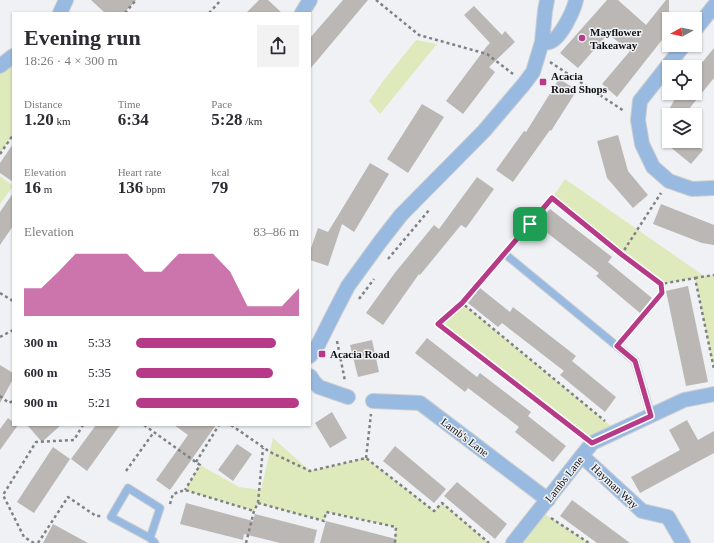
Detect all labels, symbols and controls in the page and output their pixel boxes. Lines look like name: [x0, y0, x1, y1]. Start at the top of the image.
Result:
north arrow: [662, 12, 702, 52]
map controls: [662, 12, 702, 148]
text: Evening run: [24, 25, 141, 50]
button: share: [257, 25, 299, 67]
place label: Mayflower Takeaway: [590, 26, 641, 51]
marker: Mayflower Takeaway: [577, 33, 587, 43]
text: 18:26 · 4 × 300 m: [24, 53, 118, 68]
button: locate: [662, 60, 702, 100]
place label: Acacia Road Shops: [551, 70, 608, 95]
marker: Acacia Road Shops: [538, 77, 548, 87]
text: Distance: [24, 98, 62, 110]
text: Time: [118, 98, 140, 110]
text: Pace: [211, 98, 232, 110]
button: layers: [662, 108, 702, 148]
text: 1.20: [24, 110, 54, 129]
text: 6:34: [118, 110, 149, 129]
text: 5:28: [211, 110, 243, 129]
text: km: [54, 115, 71, 127]
text: /km: [243, 115, 262, 127]
text: Elevation: [24, 166, 66, 178]
text: Heart rate: [118, 166, 161, 178]
text: kcal: [211, 166, 230, 178]
text: 16: [24, 178, 41, 197]
text: 136: [118, 178, 143, 197]
text: 79: [211, 178, 228, 197]
text: m: [41, 183, 52, 195]
text: bpm: [143, 183, 165, 195]
pin: [513, 207, 547, 241]
icon: arrive: [519, 213, 541, 235]
text: Elevation: [24, 224, 74, 239]
text: 83–86 m: [253, 224, 299, 239]
text: 300 m: [24, 335, 58, 350]
text: 5:33: [88, 335, 111, 350]
place label: Acacia Road: [330, 348, 390, 360]
marker: Acacia Road: [317, 349, 327, 359]
text: 600 m: [24, 365, 58, 380]
text: 5:35: [88, 365, 111, 380]
text: 900 m: [24, 395, 58, 410]
text: 5:21: [88, 395, 111, 410]
street label: Lamb's Lane: [439, 415, 491, 459]
street label: Lambs Lane: [542, 454, 586, 504]
street label: Hayman Way: [589, 461, 641, 511]

